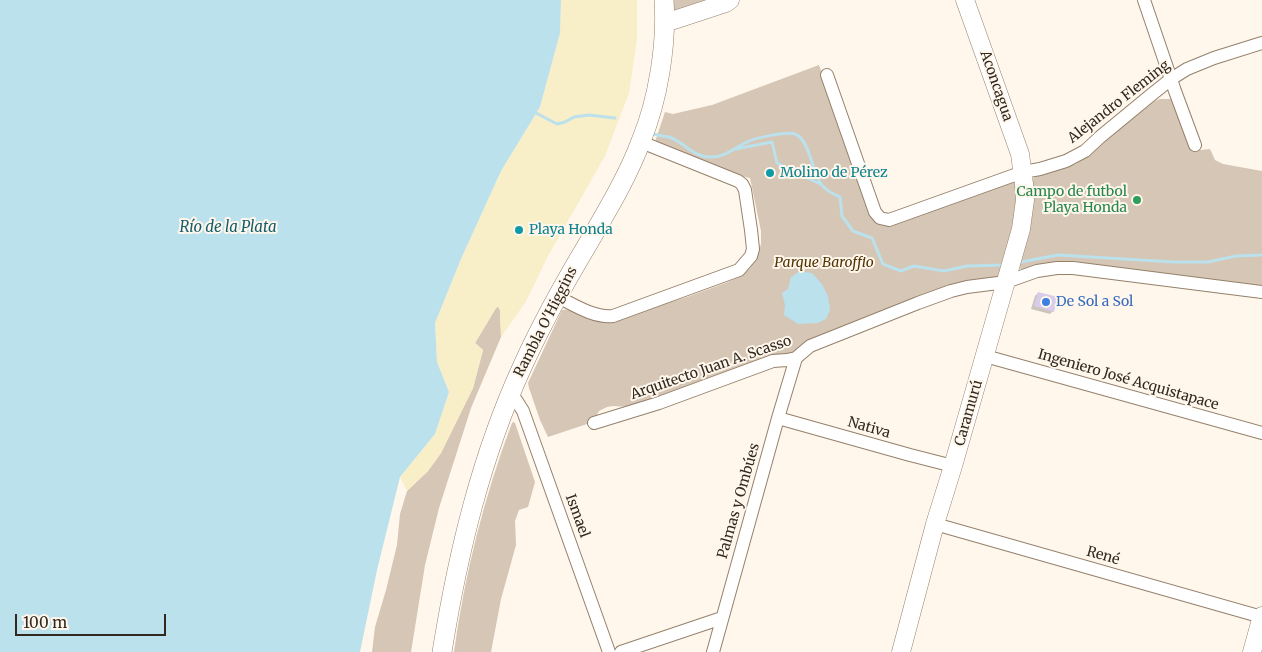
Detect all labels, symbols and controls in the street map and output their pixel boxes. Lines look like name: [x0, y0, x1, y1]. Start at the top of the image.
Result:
street label: Aconcagua: [976, 49, 1016, 123]
street label: Alejandro Fleming: [1065, 57, 1173, 147]
place label: Molino de Pérez: [780, 165, 888, 181]
marker: Molino de Pérez: [764, 167, 776, 179]
place label: Campo de futbol Playa Honda: [1017, 184, 1127, 216]
marker: Campo de futbol Playa Honda: [1131, 194, 1143, 206]
water label: Río de la Plata: [180, 219, 276, 237]
place label: Playa Honda: [529, 222, 613, 238]
marker: Playa Honda: [513, 224, 525, 236]
park label: Parque Baroffio: [774, 255, 874, 271]
street label: Rambla O'Higgins: [511, 264, 581, 380]
place label: De Sol a Sol: [1056, 294, 1133, 310]
marker: De Sol a Sol: [1040, 296, 1052, 308]
street label: Arquitecto Juan A. Scasso: [628, 333, 794, 403]
street label: Ingeniero José Acquistapace: [1036, 346, 1220, 414]
street label: Caramurú: [952, 378, 986, 448]
street label: Nativa: [846, 414, 892, 442]
street label: Palmas y Ombúes: [714, 441, 764, 561]
street label: Ismael: [561, 492, 593, 540]
street label: René: [1085, 543, 1121, 569]
scale bar: [18, 604, 169, 636]
text: 100 m: [23, 613, 67, 632]

